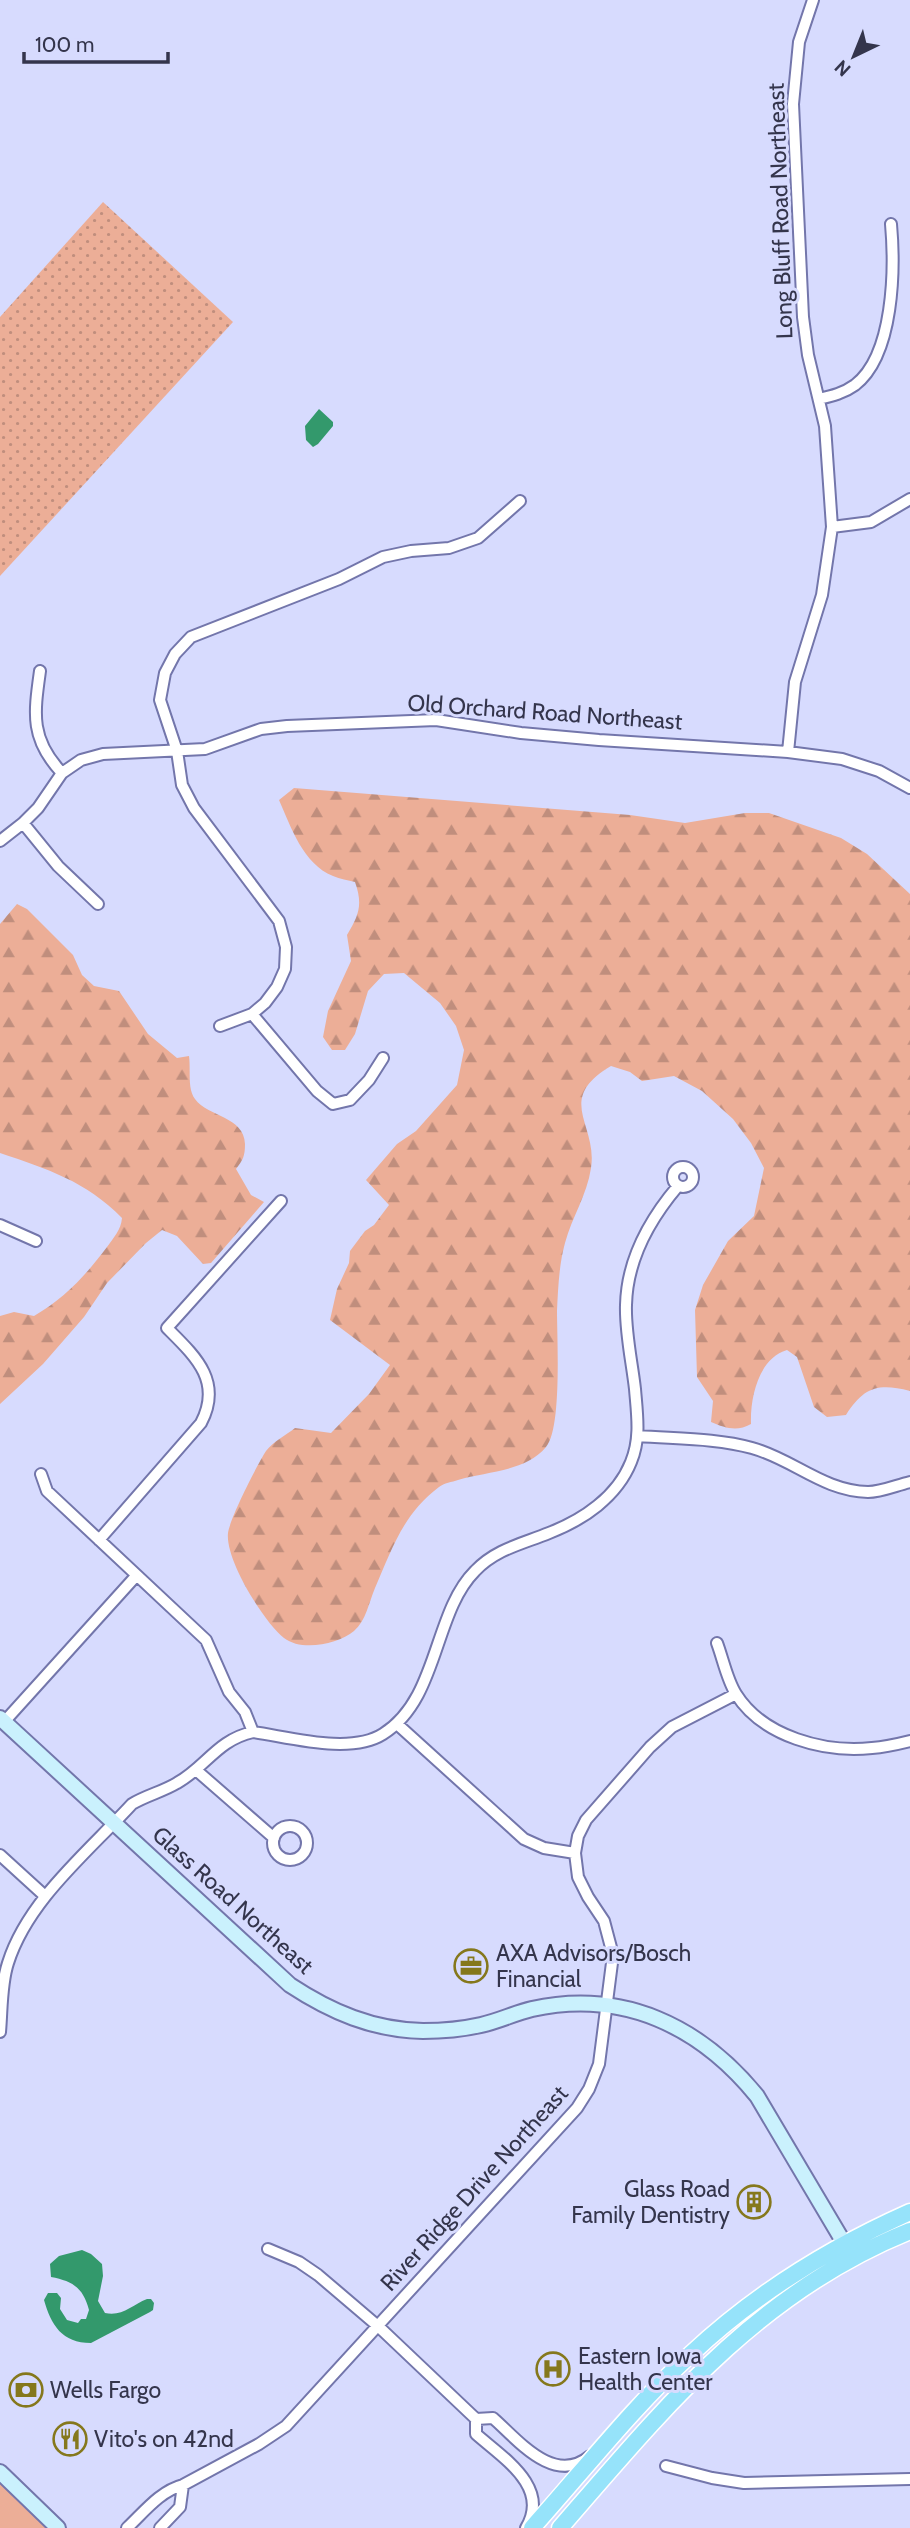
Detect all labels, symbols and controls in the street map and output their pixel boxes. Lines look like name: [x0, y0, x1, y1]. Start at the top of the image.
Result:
scale bar: [24, 21, 168, 65]
north arrow: [819, 21, 889, 91]
text: 100 m: [35, 32, 94, 57]
text: N: [830, 55, 856, 81]
street label: Long Bluff Road Northeast: [762, 82, 798, 339]
street label: Old Orchard Road Northeast: [407, 688, 684, 736]
street label: Glass Road Northeast: [147, 1820, 320, 1980]
place label: AXA Advisors/Bosch Financial: [496, 1939, 691, 1993]
office icon: AXA Advisors/Bosch Financial: [452, 1947, 490, 1985]
street label: River Ridge Drive Northeast: [374, 2079, 574, 2296]
place label: Glass Road Family Dentistry: [571, 2175, 730, 2229]
building icon: Glass Road Family Dentistry: [735, 2183, 773, 2221]
place label: Eastern Iowa Health Center: [578, 2342, 713, 2396]
hospital icon: Eastern Iowa Health Center: [534, 2350, 572, 2388]
bank icon: Wells Fargo: [7, 2371, 45, 2409]
place label: Wells Fargo: [50, 2376, 161, 2404]
restaurant icon: Vito's on 42nd: [51, 2420, 89, 2458]
place label: Vito's on 42nd: [94, 2425, 234, 2453]

